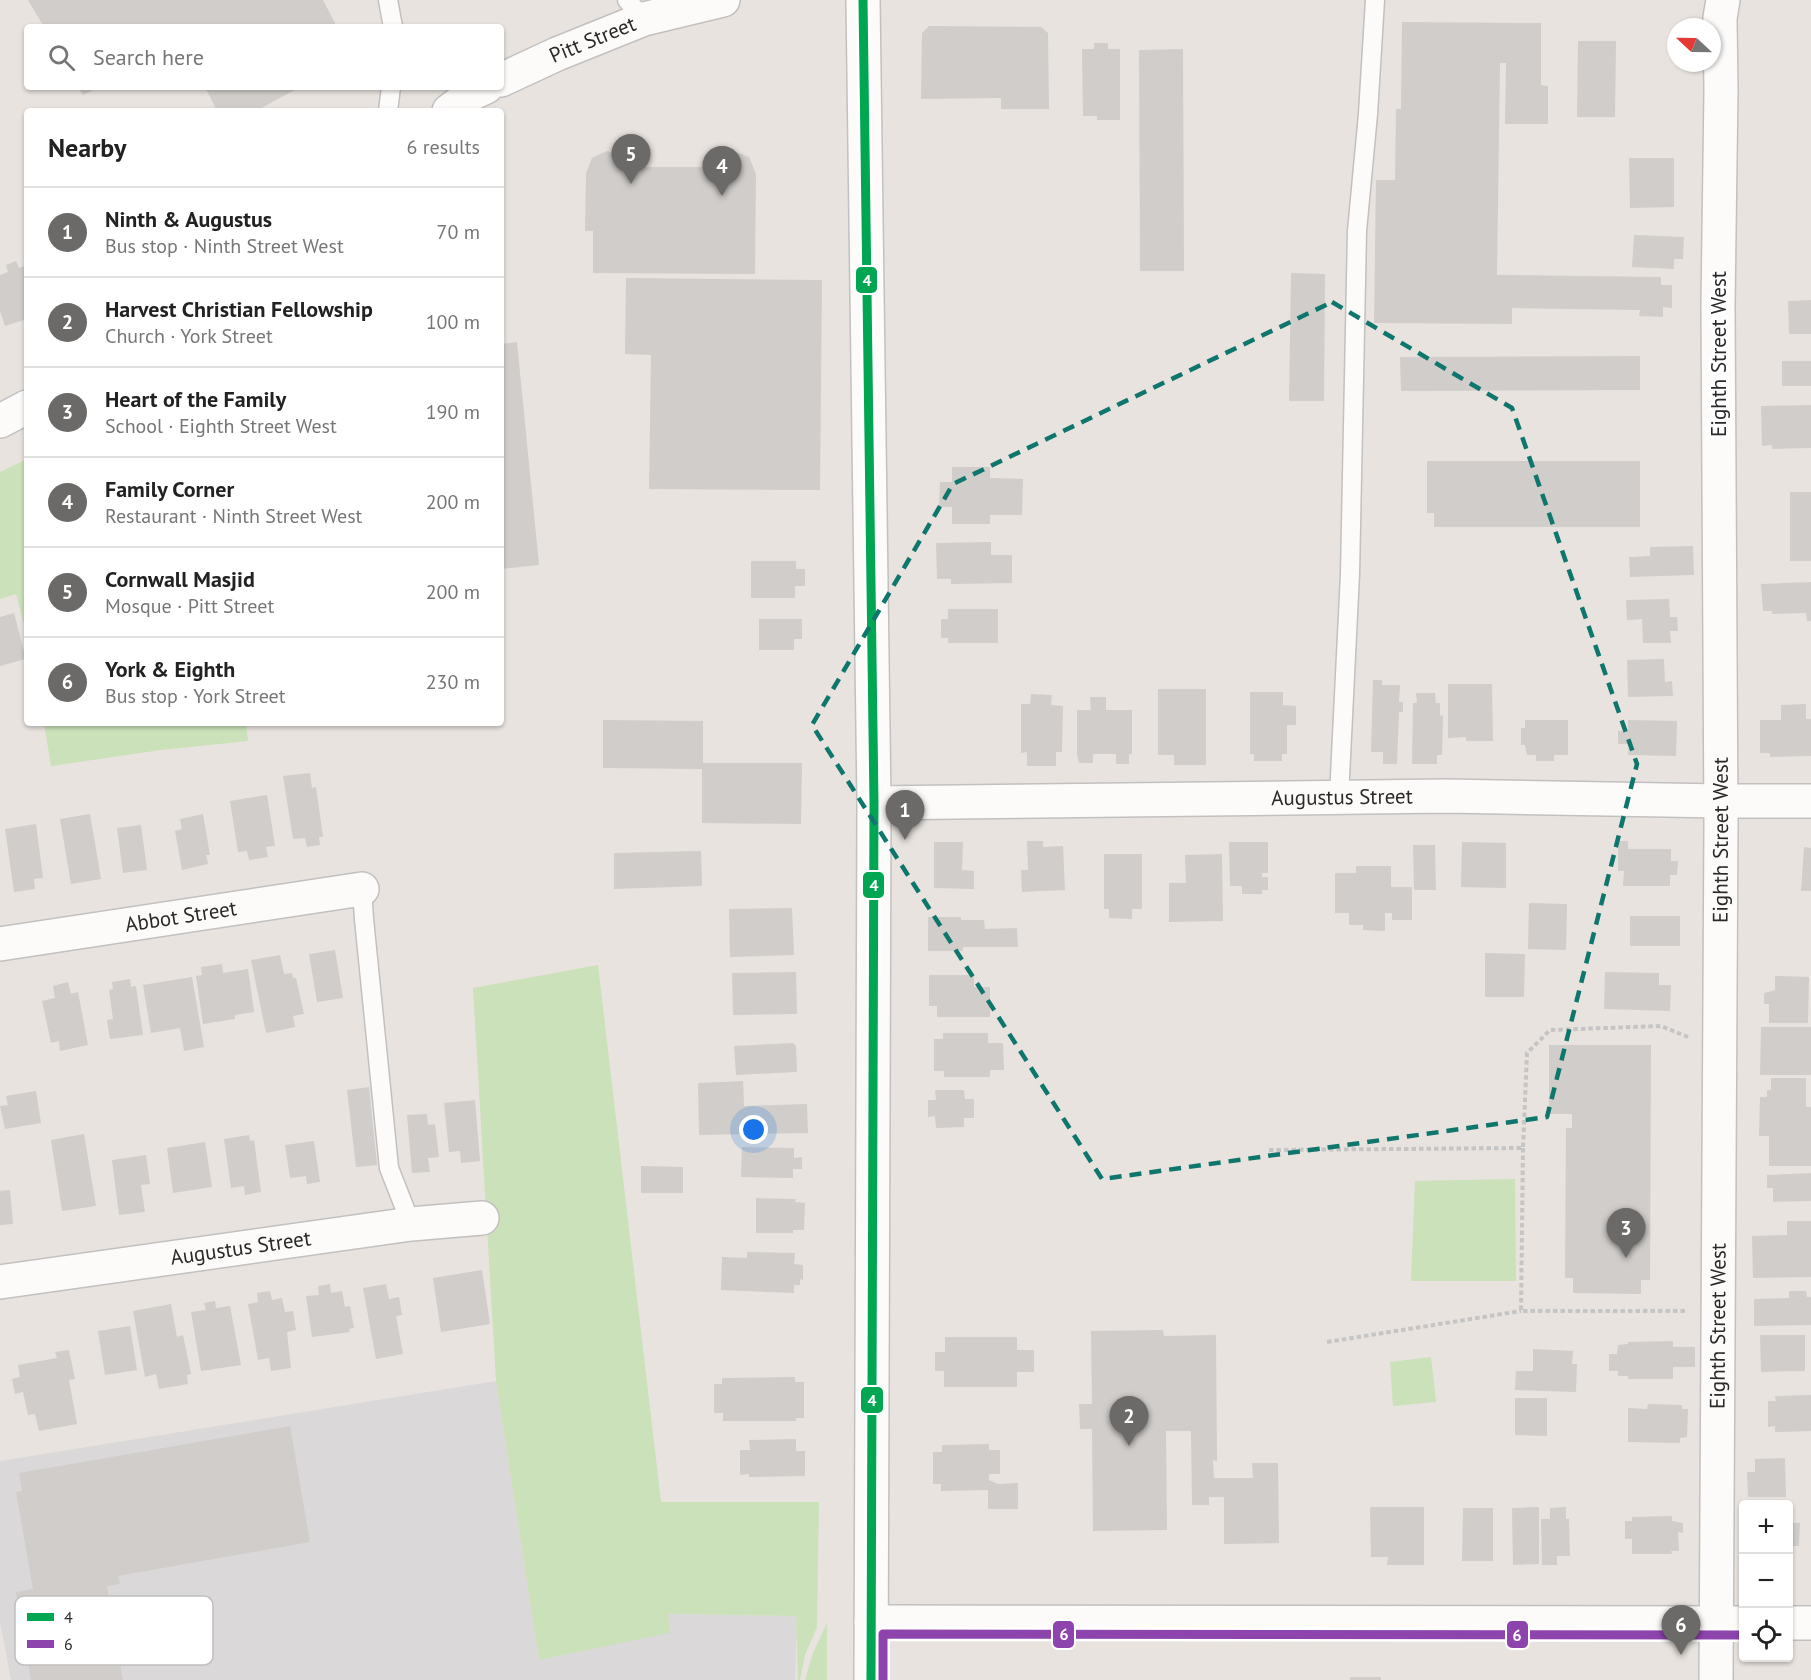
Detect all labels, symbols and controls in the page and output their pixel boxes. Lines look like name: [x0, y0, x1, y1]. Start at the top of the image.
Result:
street label: Pitt Street: [545, 10, 640, 69]
north arrow: [1667, 18, 1721, 72]
search box: [24, 24, 504, 90]
icon: search: [45, 41, 78, 74]
text: Search here: [93, 43, 204, 71]
text: Nearby: [48, 131, 126, 164]
text: 6 results: [407, 134, 480, 160]
pin: 5: [612, 134, 650, 184]
pin: 4: [702, 146, 742, 196]
text: Ninth & Augustus: [105, 205, 272, 233]
text: 1: [62, 219, 73, 245]
text: 70 m: [437, 219, 480, 245]
text: Bus stop · Ninth Street West: [105, 233, 344, 259]
line badge: 4: [855, 266, 878, 294]
text: 4: [862, 270, 872, 290]
street label: Eighth Street West: [1705, 271, 1732, 437]
text: Harvest Christian Fellowship: [105, 295, 373, 323]
text: 2: [62, 309, 73, 335]
text: 100 m: [426, 309, 480, 335]
text: Church · York Street: [105, 323, 273, 349]
text: Heart of the Family: [105, 385, 286, 413]
text: 3: [62, 399, 73, 425]
text: 190 m: [426, 399, 480, 425]
text: School · Eighth Street West: [105, 413, 337, 439]
text: Family Corner: [105, 475, 234, 503]
text: 4: [62, 489, 73, 515]
text: 200 m: [426, 489, 480, 515]
text: Restaurant · Ninth Street West: [105, 503, 362, 529]
text: Cornwall Masjid: [105, 565, 255, 593]
text: 5: [62, 579, 73, 605]
text: 200 m: [426, 579, 480, 605]
text: Mosque · Pitt Street: [105, 593, 274, 619]
text: York & Eighth: [105, 655, 235, 683]
text: 6: [62, 669, 73, 695]
text: 230 m: [426, 669, 480, 695]
text: Bus stop · York Street: [105, 683, 286, 709]
street label: Eighth Street West: [1706, 757, 1734, 923]
street label: Augustus Street: [1271, 782, 1413, 811]
pin: 1: [886, 790, 924, 840]
line badge: 4: [862, 871, 885, 899]
text: 4: [869, 875, 879, 895]
street label: Abbot Street: [123, 894, 239, 938]
your location: [739, 1115, 768, 1144]
pin: 3: [1606, 1208, 1646, 1258]
street label: Augustus Street: [169, 1224, 313, 1271]
street label: Eighth Street West: [1704, 1243, 1732, 1409]
line badge: 4: [860, 1386, 884, 1414]
text: 4: [867, 1390, 877, 1410]
pin: 2: [1110, 1396, 1148, 1446]
map controls: [1739, 1500, 1793, 1662]
button: +: [1739, 1500, 1793, 1554]
button: −: [1739, 1554, 1793, 1608]
legend: [15, 1596, 213, 1665]
pin: 6: [1662, 1606, 1700, 1655]
text: 4: [64, 1607, 73, 1627]
button: locate: [1739, 1608, 1793, 1662]
line badge: 6: [1052, 1620, 1075, 1649]
line badge: 6: [1506, 1620, 1529, 1649]
text: 6: [1059, 1624, 1069, 1644]
text: 6: [1512, 1625, 1522, 1645]
text: 6: [64, 1634, 73, 1654]

